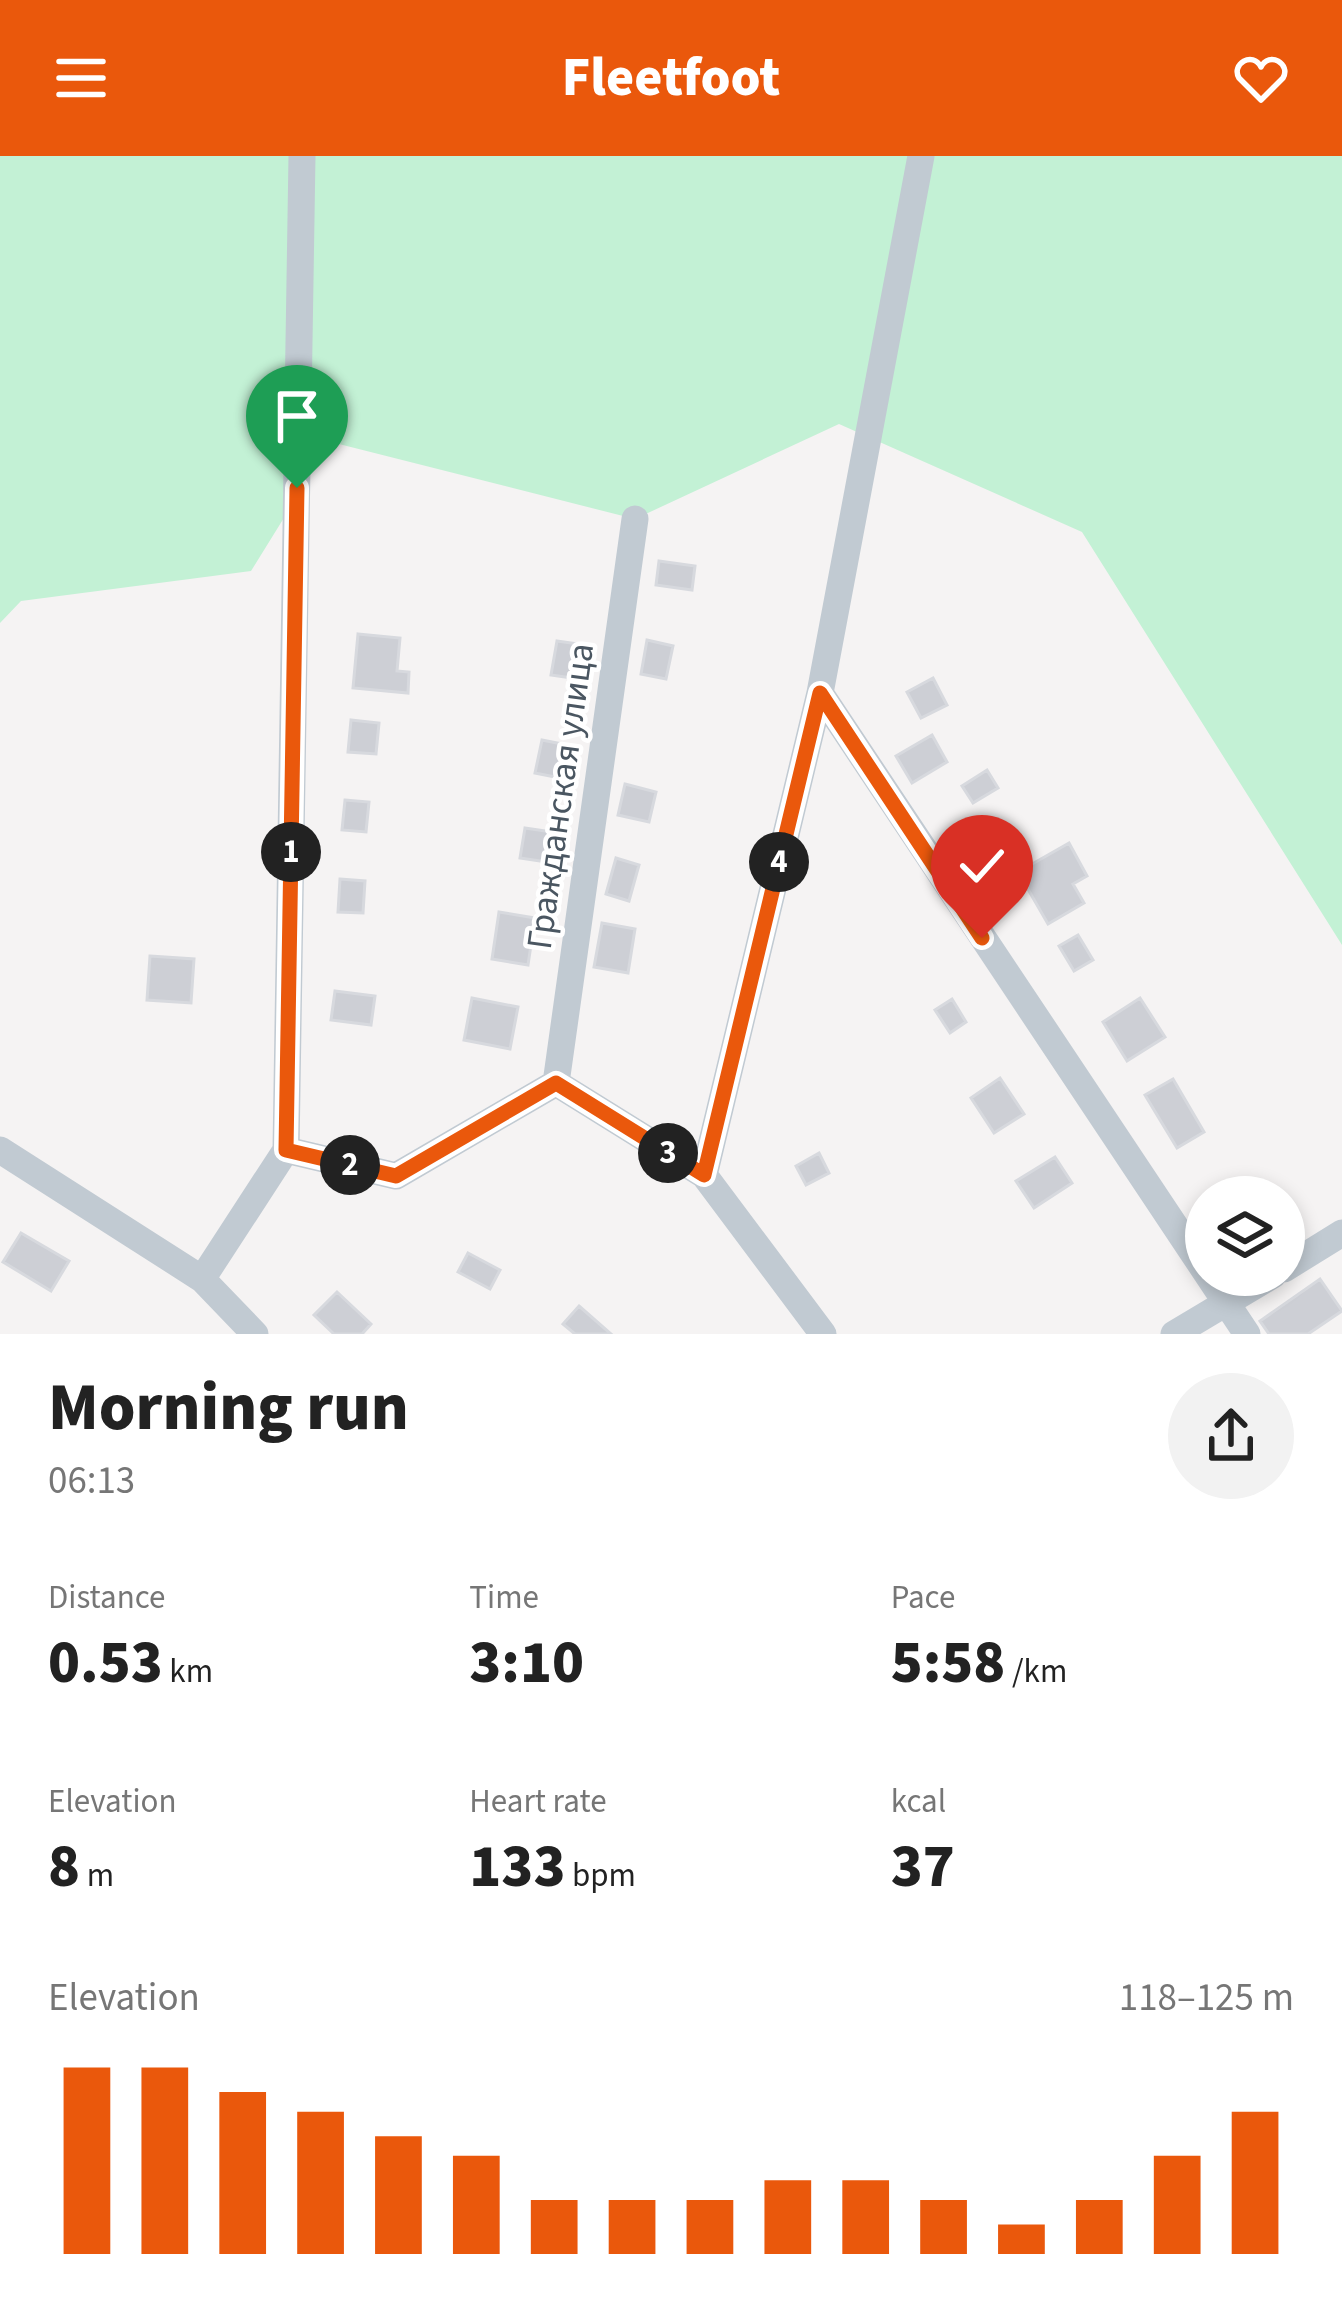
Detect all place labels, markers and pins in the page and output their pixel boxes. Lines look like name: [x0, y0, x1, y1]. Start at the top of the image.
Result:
pin: [246, 365, 348, 488]
pin: [931, 815, 1033, 938]
pin: 1: [261, 822, 321, 882]
pin: 4: [749, 832, 809, 892]
pin: 3: [638, 1123, 698, 1183]
pin: 2: [320, 1135, 380, 1195]

